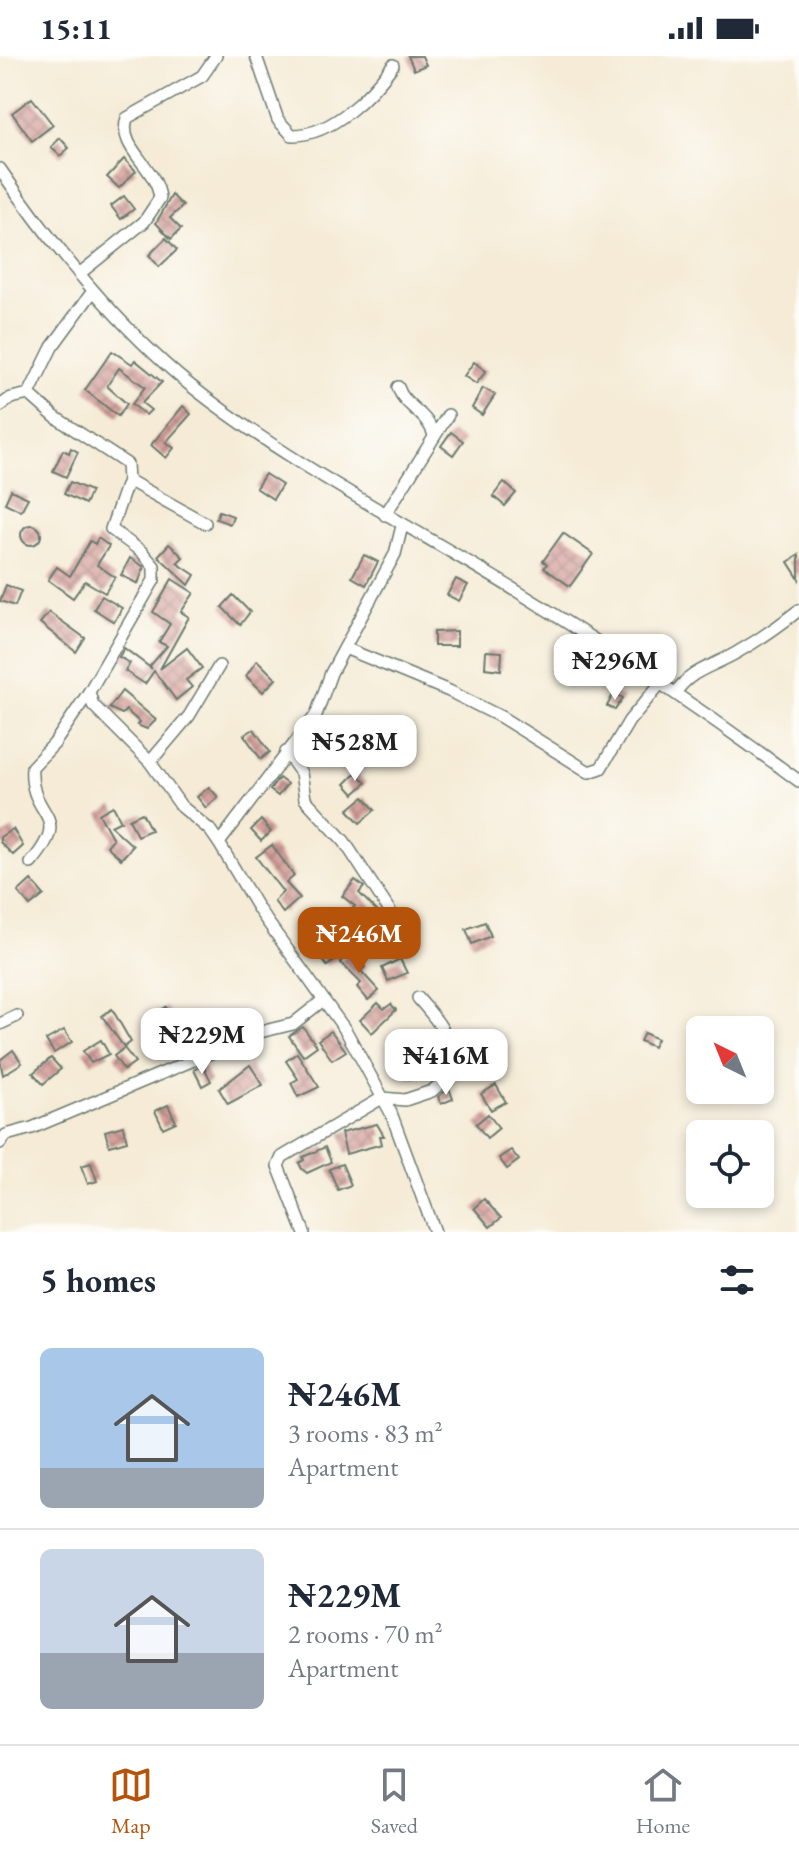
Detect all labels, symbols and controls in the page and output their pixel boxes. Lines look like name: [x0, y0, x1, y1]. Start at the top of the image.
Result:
text: 15:11: [40, 9, 112, 48]
pin: ₦296M: [559, 634, 671, 702]
text: ₦296M: [572, 643, 658, 677]
pin: ₦528M: [299, 715, 411, 783]
text: ₦528M: [312, 724, 398, 758]
pin: ₦246M: [303, 907, 415, 975]
text: ₦246M: [316, 916, 402, 950]
pin: ₦229M: [146, 1008, 258, 1076]
north arrow: [686, 1016, 774, 1104]
map controls: [686, 1016, 774, 1208]
text: ₦229M: [159, 1017, 245, 1051]
pin: ₦416M: [390, 1029, 502, 1097]
text: ₦416M: [403, 1038, 489, 1072]
button: locate: [686, 1120, 774, 1208]
text: 5 homes: [40, 1258, 156, 1302]
icon: filters: [715, 1258, 759, 1302]
text: ₦246M: [288, 1372, 401, 1416]
icon: home: [104, 1380, 200, 1476]
text: 3 rooms · 83 m²: [288, 1416, 443, 1450]
text: Apartment: [288, 1450, 398, 1484]
text: ₦229M: [288, 1573, 401, 1617]
icon: home: [104, 1581, 200, 1677]
text: 2 rooms · 70 m²: [288, 1617, 443, 1651]
text: Apartment: [288, 1651, 398, 1685]
tab: Map: [109, 1763, 153, 1840]
tab: Saved: [371, 1763, 418, 1840]
tab: Home: [636, 1763, 690, 1840]

